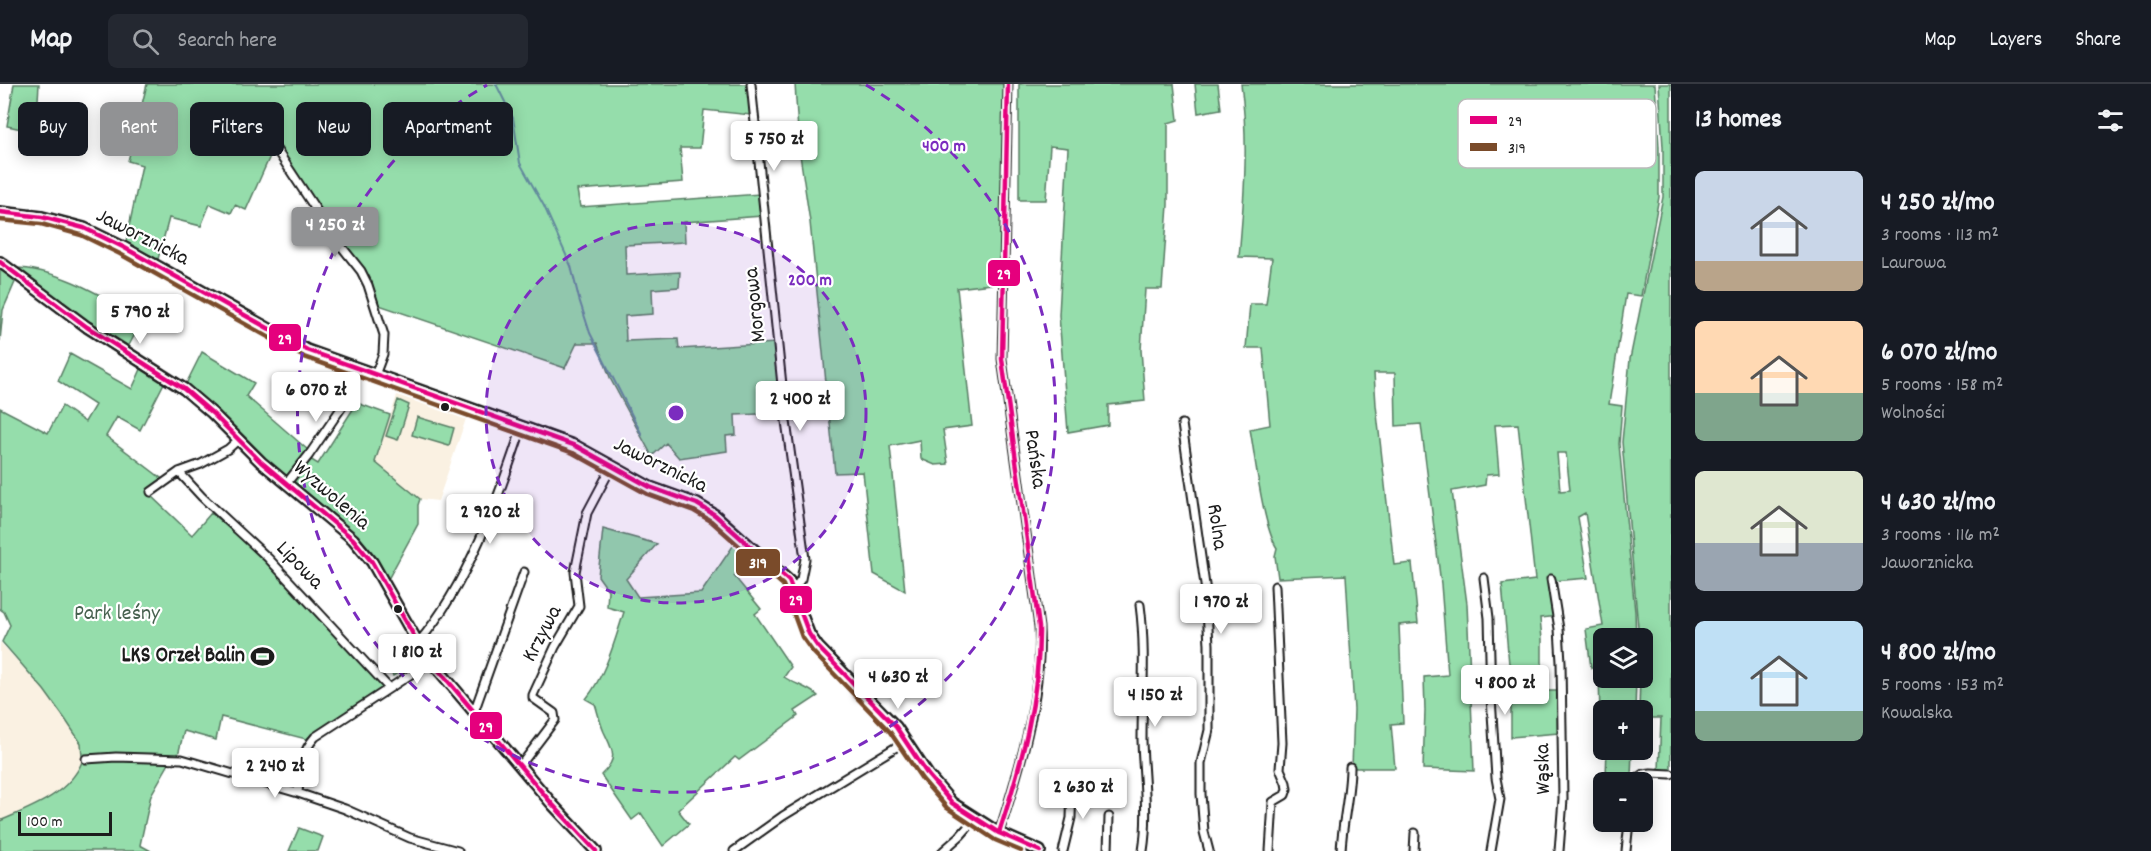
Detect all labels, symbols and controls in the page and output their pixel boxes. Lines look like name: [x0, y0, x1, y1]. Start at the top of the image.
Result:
search box: [108, 14, 528, 68]
text: Map: [30, 21, 72, 61]
icon: search: [129, 25, 162, 58]
text: Search here: [177, 26, 277, 57]
text: Map: [1925, 26, 1956, 56]
text: Layers: [1989, 26, 2042, 56]
text: Share: [2075, 26, 2121, 56]
legend: [1458, 99, 1656, 168]
chip: Buy: [18, 102, 88, 156]
chip: Rent: [100, 102, 178, 156]
chip: Filters: [190, 102, 284, 156]
chip: New: [296, 102, 371, 156]
chip: Apartment: [383, 102, 513, 156]
text: 13 homes: [1695, 102, 1782, 139]
icon: filters: [2094, 104, 2127, 137]
text: 29: [1508, 111, 1522, 134]
pin: 5 750 zł: [712, 121, 836, 172]
text: 5 750 zł: [745, 126, 803, 154]
text: 400 m: [922, 135, 966, 160]
text: 319: [1508, 138, 1526, 161]
text: 4 250 zł/mo: [1881, 185, 1995, 222]
icon: home: [1743, 195, 1815, 267]
street label: Jaworznicka: [90, 201, 195, 275]
pin: 4 250 zł: [273, 207, 397, 258]
text: 4 250 zł: [305, 212, 365, 240]
text: 3 rooms · 113 m²: [1881, 222, 1999, 250]
text: Laurowa: [1881, 250, 1946, 278]
line badge: 29: [987, 259, 1021, 287]
text: 29: [997, 264, 1011, 287]
street label: Morgowa: [737, 266, 775, 344]
text: 200 m: [788, 269, 832, 294]
pin: 5 790 zł: [78, 294, 202, 345]
text: 5 790 zł: [111, 299, 169, 327]
line badge: 29: [268, 323, 302, 352]
text: 29: [278, 329, 292, 352]
text: 6 070 zł/mo: [1881, 335, 1997, 372]
icon: home: [1743, 345, 1815, 417]
pin: 6 070 zł: [254, 372, 378, 423]
text: 5 rooms · 158 m²: [1881, 372, 2003, 400]
text: 6 070 zł: [285, 377, 347, 405]
pin: 2 400 zł: [738, 381, 862, 432]
text: 2 400 zł: [770, 386, 830, 414]
text: Wolności: [1881, 400, 1945, 428]
unlabelled marker: [439, 401, 451, 413]
centre of rings: [666, 403, 686, 423]
street label: Pańska: [1015, 428, 1054, 491]
street label: Jaworznicka: [608, 430, 713, 502]
street label: Wyzwolenia: [286, 454, 377, 539]
text: 4 630 zł/mo: [1881, 485, 1995, 522]
pin: 2 920 zł: [428, 494, 552, 545]
icon: home: [1743, 495, 1815, 567]
text: 2 920 zł: [460, 499, 520, 527]
street label: Rolna: [1197, 502, 1235, 553]
text: 3 rooms · 116 m²: [1881, 522, 2000, 550]
street label: Lipowa: [268, 535, 331, 598]
line badge: 319: [735, 548, 781, 577]
text: Jaworznicka: [1881, 550, 1973, 578]
text: 319: [749, 553, 767, 576]
pin: 1 970 zł: [1159, 584, 1283, 635]
line badge: 29: [779, 585, 813, 614]
text: 1 970 zł: [1194, 589, 1248, 617]
text: 29: [789, 590, 803, 613]
park label: Park leśny: [74, 599, 161, 630]
street label: Krzywa: [515, 600, 571, 668]
unlabelled marker: [392, 603, 404, 615]
map controls: [1593, 628, 1653, 832]
button: layers: [1593, 628, 1653, 688]
pin: 1 810 zł: [355, 634, 479, 685]
text: 4 800 zł/mo: [1881, 635, 1996, 672]
text: 1 810 zł: [392, 639, 442, 667]
place label: LKS Orzeł Balin: [121, 641, 245, 672]
sports icon: LKS Orzeł Balin: [250, 643, 276, 669]
icon: home: [1743, 645, 1815, 717]
pin: 4 630 zł: [836, 659, 960, 710]
text: 4 630 zł: [868, 664, 928, 692]
pin: 4 800 zł: [1443, 665, 1567, 716]
text: 4 800 zł: [1475, 670, 1535, 698]
text: 5 rooms · 153 m²: [1881, 672, 2004, 700]
pin: 4 150 zł: [1093, 677, 1217, 728]
text: 4 150 zł: [1128, 682, 1182, 710]
button: +: [1593, 700, 1653, 760]
text: Kowalska: [1881, 700, 1952, 728]
line badge: 29: [469, 711, 503, 740]
text: 29: [479, 717, 493, 740]
street label: Wąska: [1528, 743, 1560, 795]
pin: 2 240 zł: [213, 748, 337, 799]
text: 2 240 zł: [246, 753, 304, 781]
pin: 2 630 zł: [1021, 769, 1145, 820]
button: −: [1593, 772, 1653, 832]
text: 2 630 zł: [1053, 774, 1113, 802]
scale bar: [18, 809, 112, 836]
text: 100 m: [27, 811, 63, 834]

